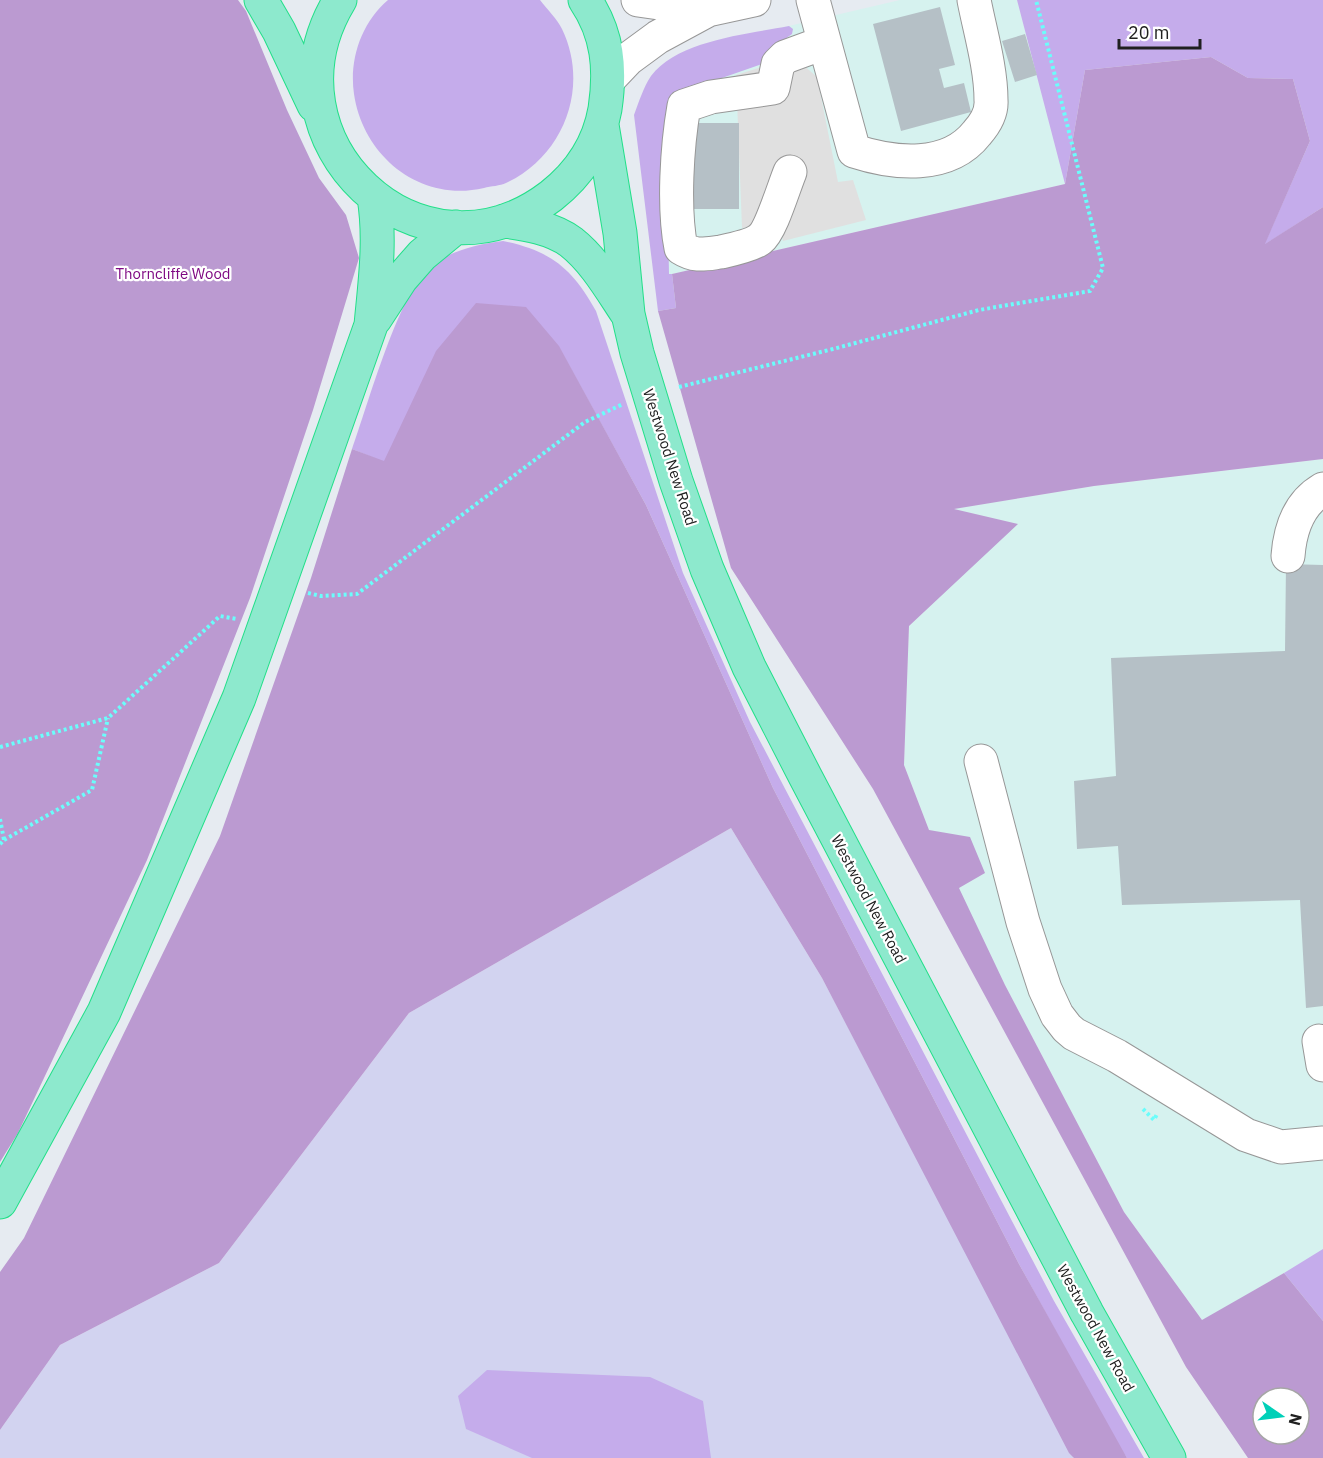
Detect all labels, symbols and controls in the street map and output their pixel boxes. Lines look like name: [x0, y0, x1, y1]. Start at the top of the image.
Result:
scale bar: [1119, 12, 1200, 50]
text: 20 m: [1128, 21, 1170, 44]
park label: Thorncliffe Wood: [116, 264, 230, 283]
street label: Westwood New Road: [639, 386, 701, 528]
street label: Westwood New Road: [827, 832, 911, 966]
street label: Westwood New Road: [1053, 1261, 1139, 1395]
north arrow: [1251, 1386, 1311, 1446]
text: N: [1284, 1412, 1307, 1428]

